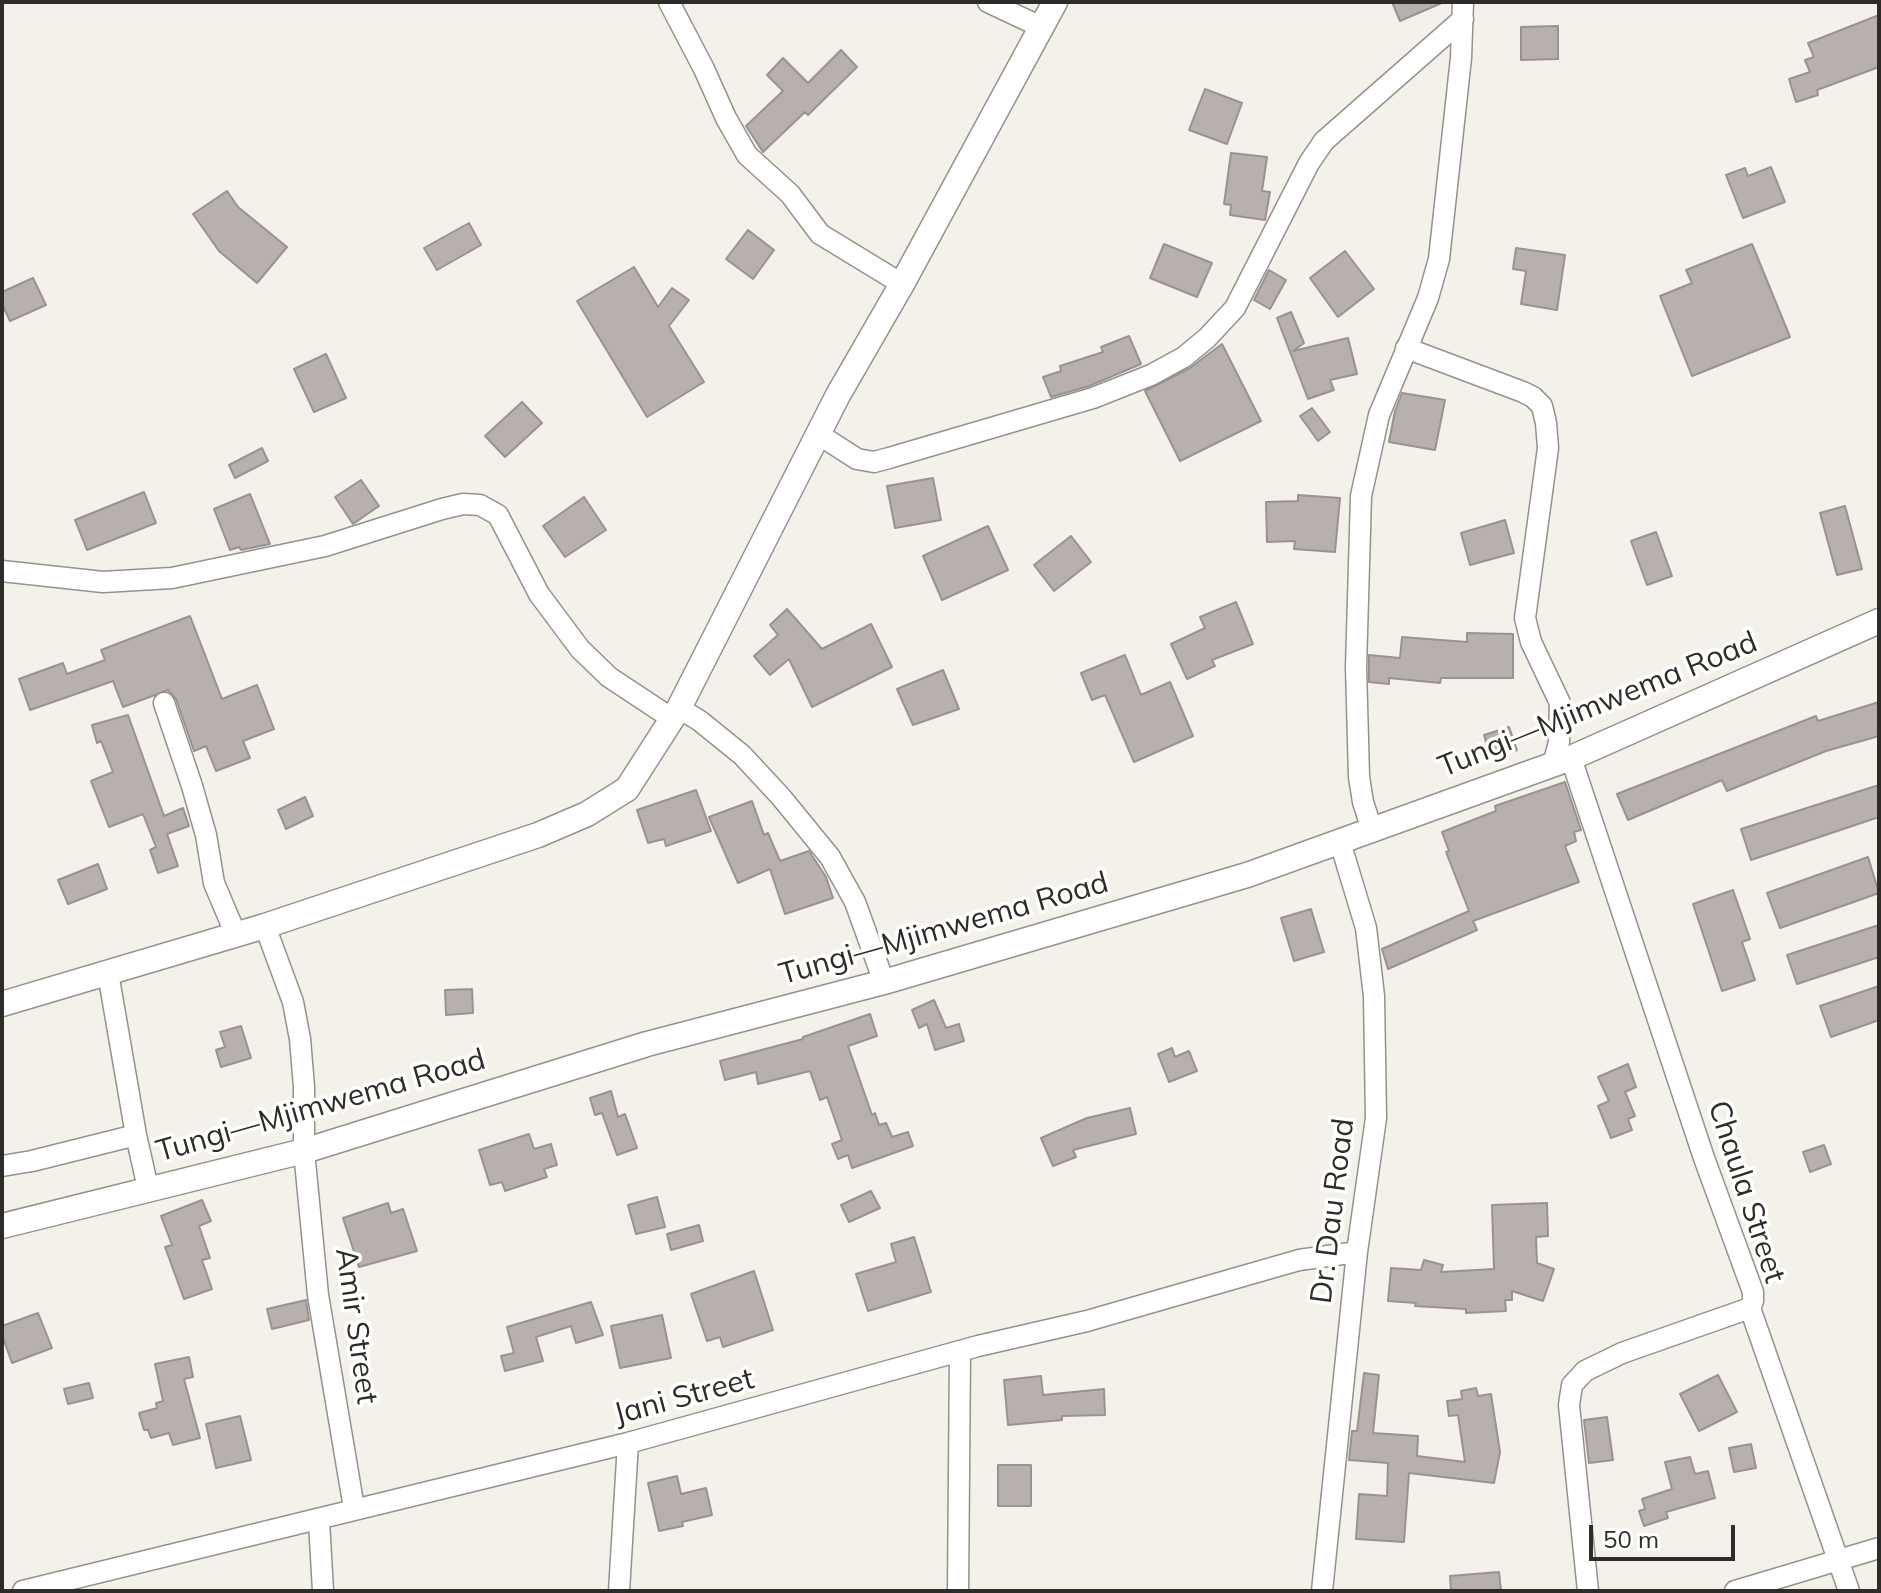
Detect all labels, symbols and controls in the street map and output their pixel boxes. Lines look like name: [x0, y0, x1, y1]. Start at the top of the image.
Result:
street label: Tungi—Mjimwema Road: [1433, 625, 1763, 785]
street label: Tungi—Mjimwema Road: [775, 865, 1113, 993]
street label: Tungi—Mjimwema Road: [152, 1042, 490, 1170]
street label: Chaula Street: [1700, 1096, 1792, 1288]
street label: Dr. Dau Road: [1304, 1116, 1362, 1306]
street label: Amir Street: [327, 1246, 385, 1406]
street label: Jani Street: [610, 1361, 758, 1433]
scale bar: [1593, 1509, 1739, 1559]
text: 50 m: [1603, 1524, 1659, 1554]

